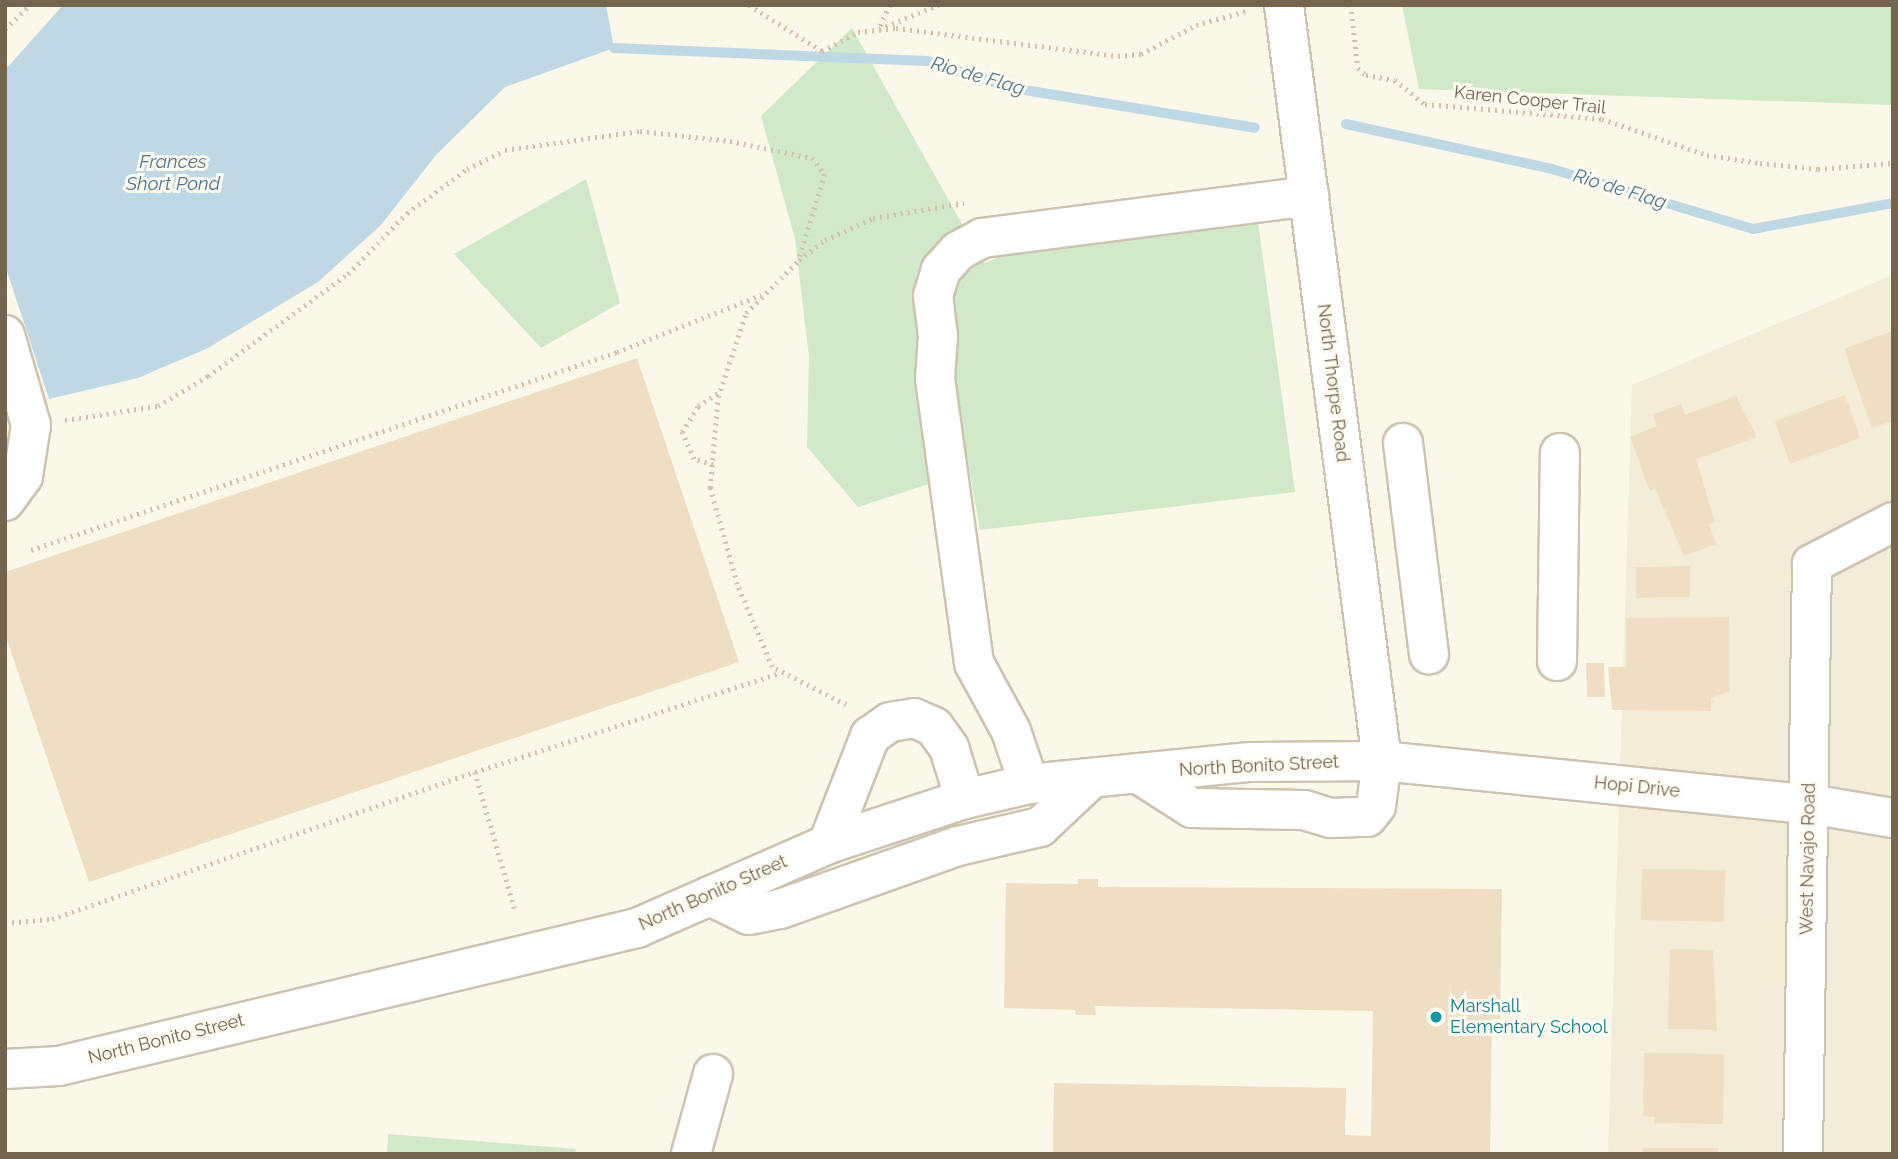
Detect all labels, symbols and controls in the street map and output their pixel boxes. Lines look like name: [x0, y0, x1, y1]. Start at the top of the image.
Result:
water label: Rio de Flag: [929, 52, 1027, 100]
street label: Karen Cooper Trail: [1452, 81, 1608, 119]
water label: Frances Short Pond: [126, 151, 220, 195]
water label: Rio de Flag: [1571, 164, 1669, 214]
street label: North Thorpe Road: [1313, 302, 1353, 464]
street label: North Bonito Street: [1179, 751, 1339, 781]
street label: Hopi Drive: [1593, 772, 1681, 802]
street label: West Navajo Road: [1796, 783, 1820, 935]
street label: North Bonito Street: [635, 851, 791, 935]
place label: Marshall Elementary School: [1450, 996, 1608, 1038]
street label: North Bonito Street: [86, 1009, 246, 1069]
marker: Marshall Elementary School: [1428, 1009, 1444, 1025]

